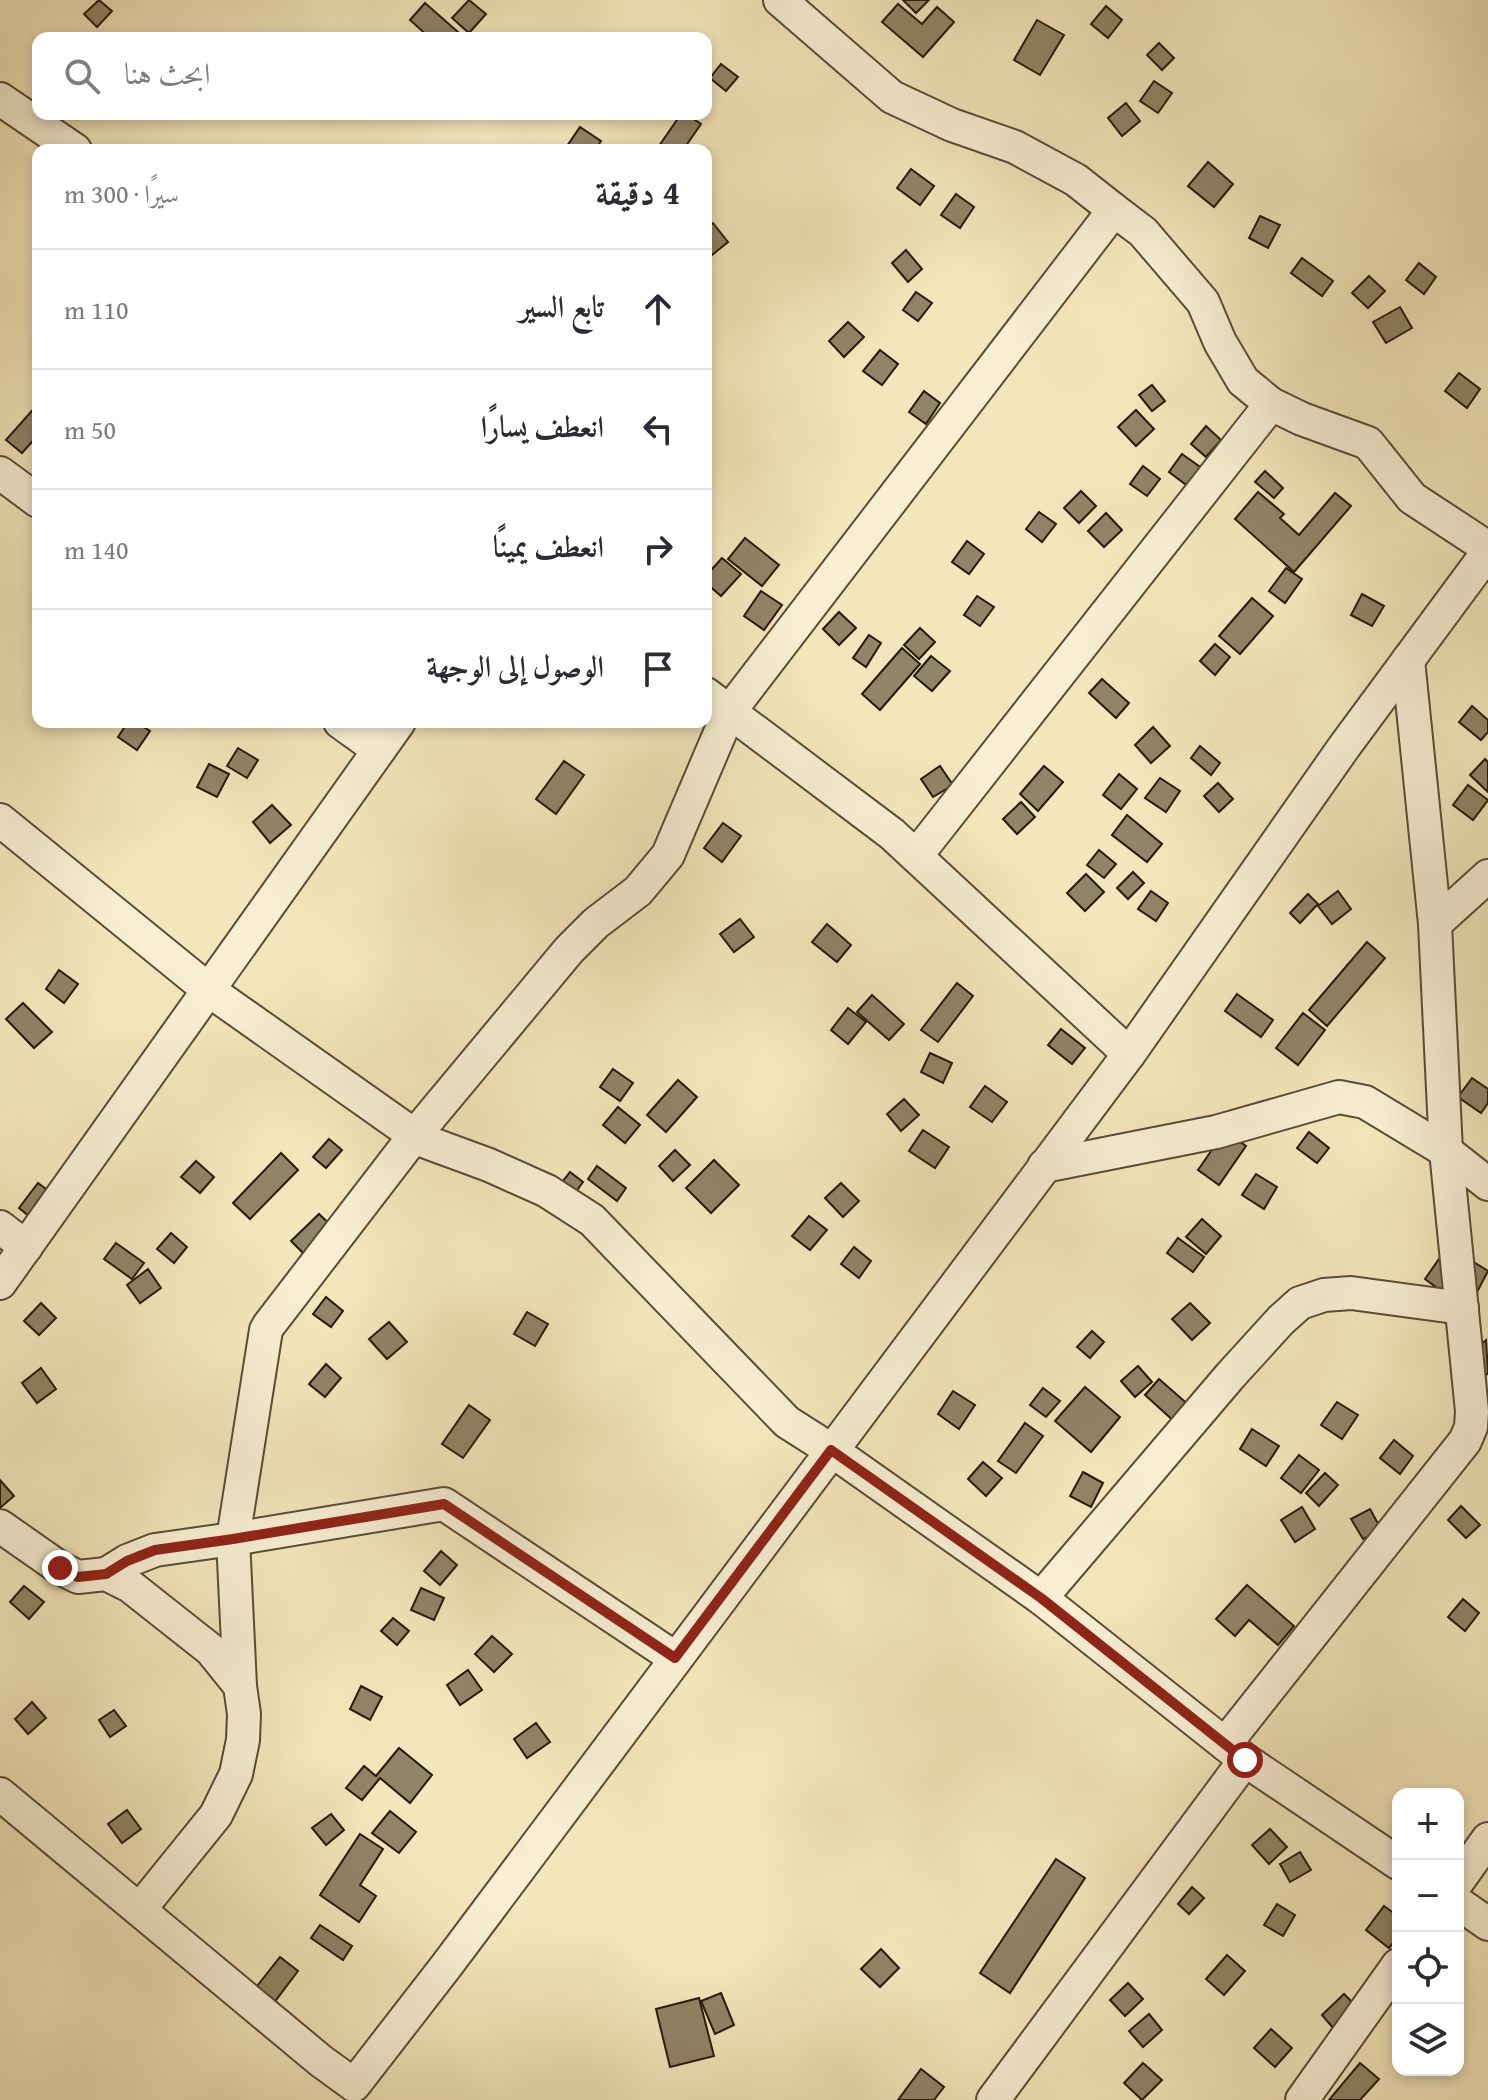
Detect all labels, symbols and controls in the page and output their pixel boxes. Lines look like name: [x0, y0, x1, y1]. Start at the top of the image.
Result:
search box: [32, 32, 712, 120]
text: ابحث هنا: [124, 51, 211, 95]
icon: search: [60, 54, 104, 98]
text: 4 دقيقة: [596, 167, 680, 216]
text: سيرًا · 300 m: [64, 174, 179, 213]
text: تابع السير: [519, 284, 604, 328]
icon: ahead: [636, 287, 680, 331]
text: 110 m: [64, 290, 129, 329]
text: انعطف يسارًا: [481, 404, 604, 448]
icon: left: [636, 407, 680, 451]
text: 50 m: [64, 410, 116, 449]
text: انعطف يمينًا: [493, 524, 604, 568]
icon: right: [636, 527, 680, 571]
text: 140 m: [64, 530, 129, 569]
text: الوصول إلى الوجهة: [426, 644, 604, 688]
icon: arrive: [636, 647, 680, 691]
route end: [42, 1550, 78, 1586]
route start: [1227, 1742, 1263, 1778]
map controls: [1392, 1788, 1464, 2076]
button: +: [1392, 1788, 1464, 1860]
button: −: [1392, 1860, 1464, 1932]
button: locate: [1392, 1932, 1464, 2004]
button: layers: [1392, 2004, 1464, 2076]

